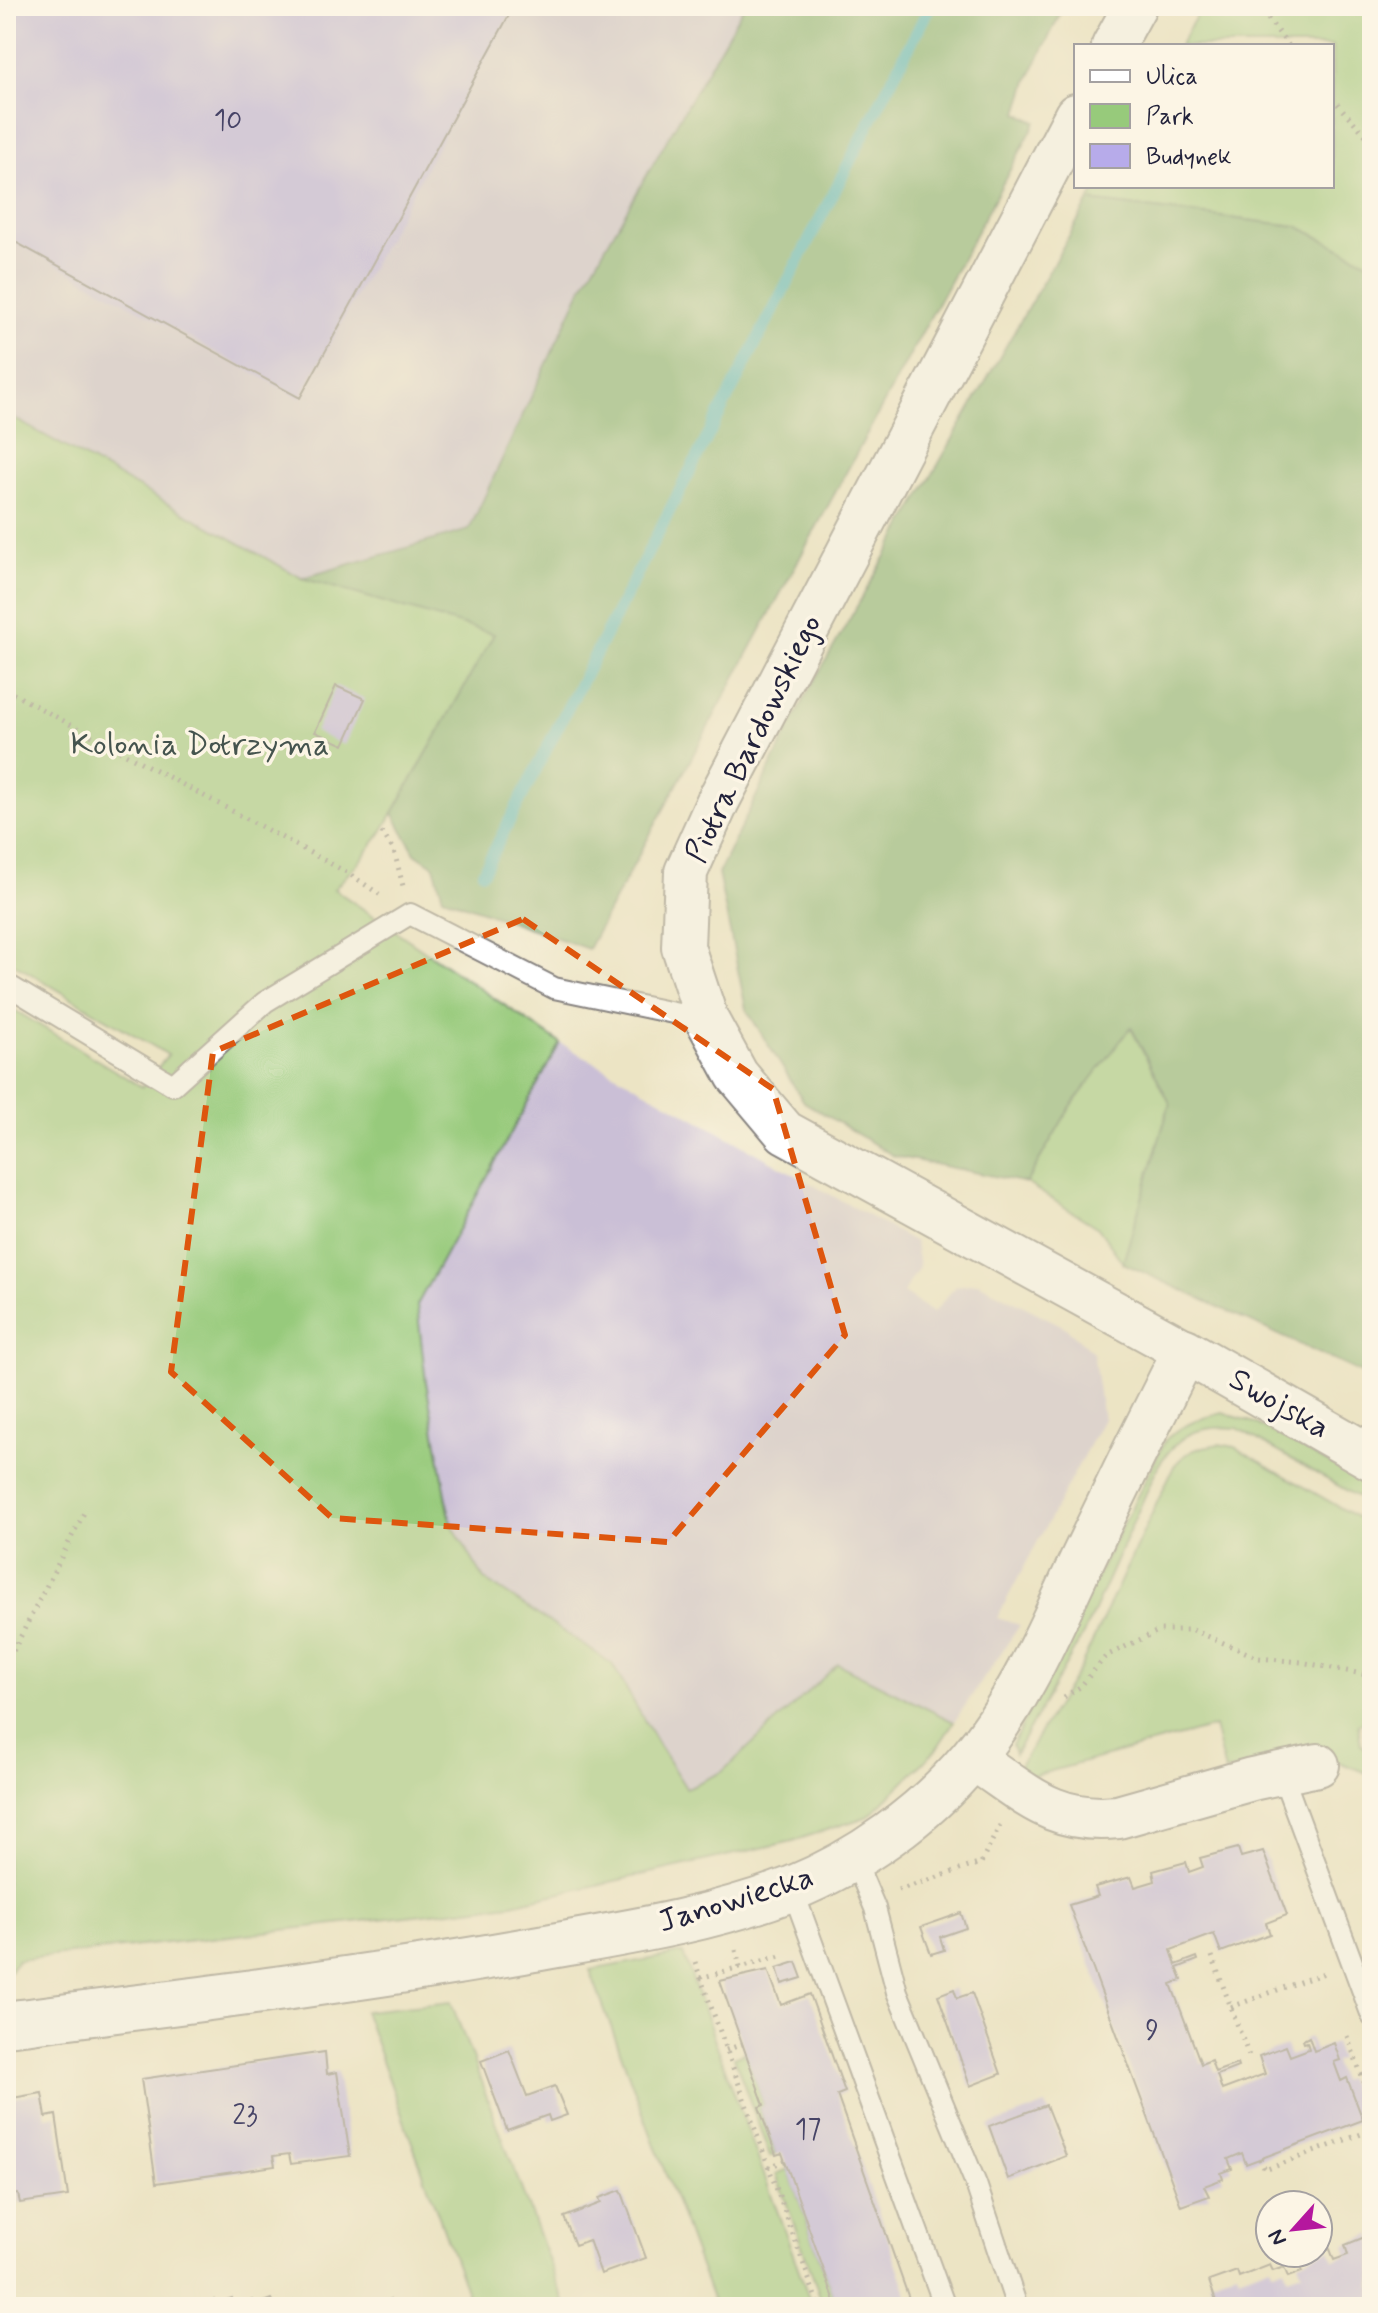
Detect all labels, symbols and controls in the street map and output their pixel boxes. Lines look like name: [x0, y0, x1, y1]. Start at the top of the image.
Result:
legend: [1074, 44, 1334, 188]
text: Ulica: [1146, 62, 1198, 93]
text: Park: [1146, 102, 1194, 133]
house number: 10: [214, 103, 242, 140]
text: Budynek: [1146, 142, 1232, 173]
street label: Piotra Bardowskiego: [676, 608, 832, 870]
park label: Kolonia Dotrzyma: [71, 724, 329, 766]
street label: Swojska: [1221, 1359, 1337, 1449]
street label: Janowiecka: [653, 1856, 819, 1944]
house number: 9: [1145, 2013, 1159, 2050]
house number: 23: [232, 2098, 258, 2135]
house number: 17: [795, 2112, 821, 2149]
north arrow: [1254, 2189, 1334, 2269]
text: N: [1262, 2224, 1294, 2250]

